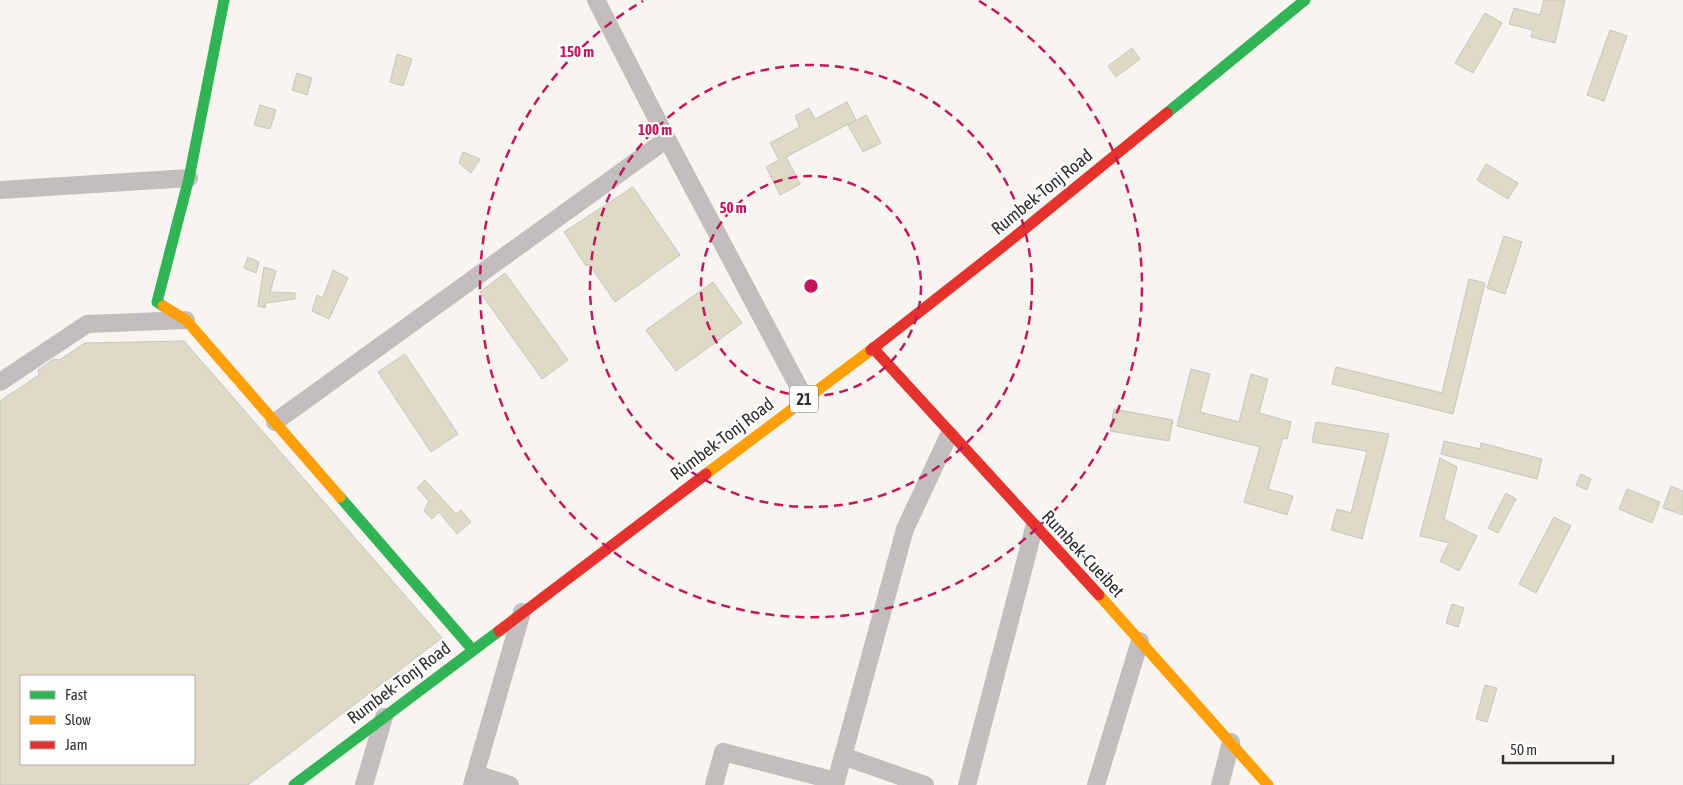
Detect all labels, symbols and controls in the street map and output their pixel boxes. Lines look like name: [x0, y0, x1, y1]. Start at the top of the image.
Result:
text: 150 m: [560, 43, 594, 60]
text: 100 m: [638, 121, 672, 138]
street label: Rumbek-Tonj Road: [987, 144, 1096, 239]
text: 50 m: [720, 199, 747, 216]
centre of rings: [802, 277, 820, 295]
road number: 21: [790, 386, 818, 412]
street label: Rumbek-Tonj Road: [666, 393, 777, 484]
street label: Rumbek-Cueibet: [1038, 506, 1129, 601]
street label: Rumbek-Tonj Road: [343, 637, 454, 728]
legend: [20, 675, 195, 765]
text: Fast: [65, 686, 87, 703]
text: Slow: [65, 711, 91, 728]
scale bar: [1503, 732, 1613, 764]
text: Jam: [65, 736, 88, 753]
text: 50 m: [1510, 741, 1537, 758]

